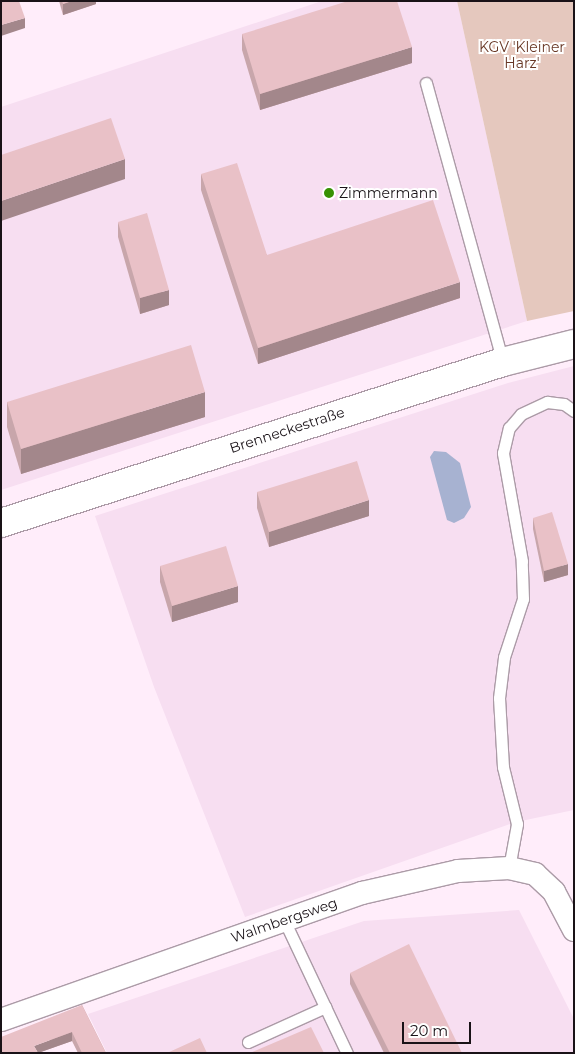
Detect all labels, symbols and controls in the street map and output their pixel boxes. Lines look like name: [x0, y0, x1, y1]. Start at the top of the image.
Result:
park label: KGV 'Kleiner Harz': [479, 39, 565, 72]
place label: Zimmermann: [339, 185, 438, 201]
marker: Zimmermann: [323, 187, 335, 199]
street label: Brenneckestraße: [227, 404, 347, 456]
street label: Walmbergsweg: [229, 894, 339, 946]
scale bar: [405, 1012, 474, 1044]
text: 20 m: [410, 1021, 448, 1040]

